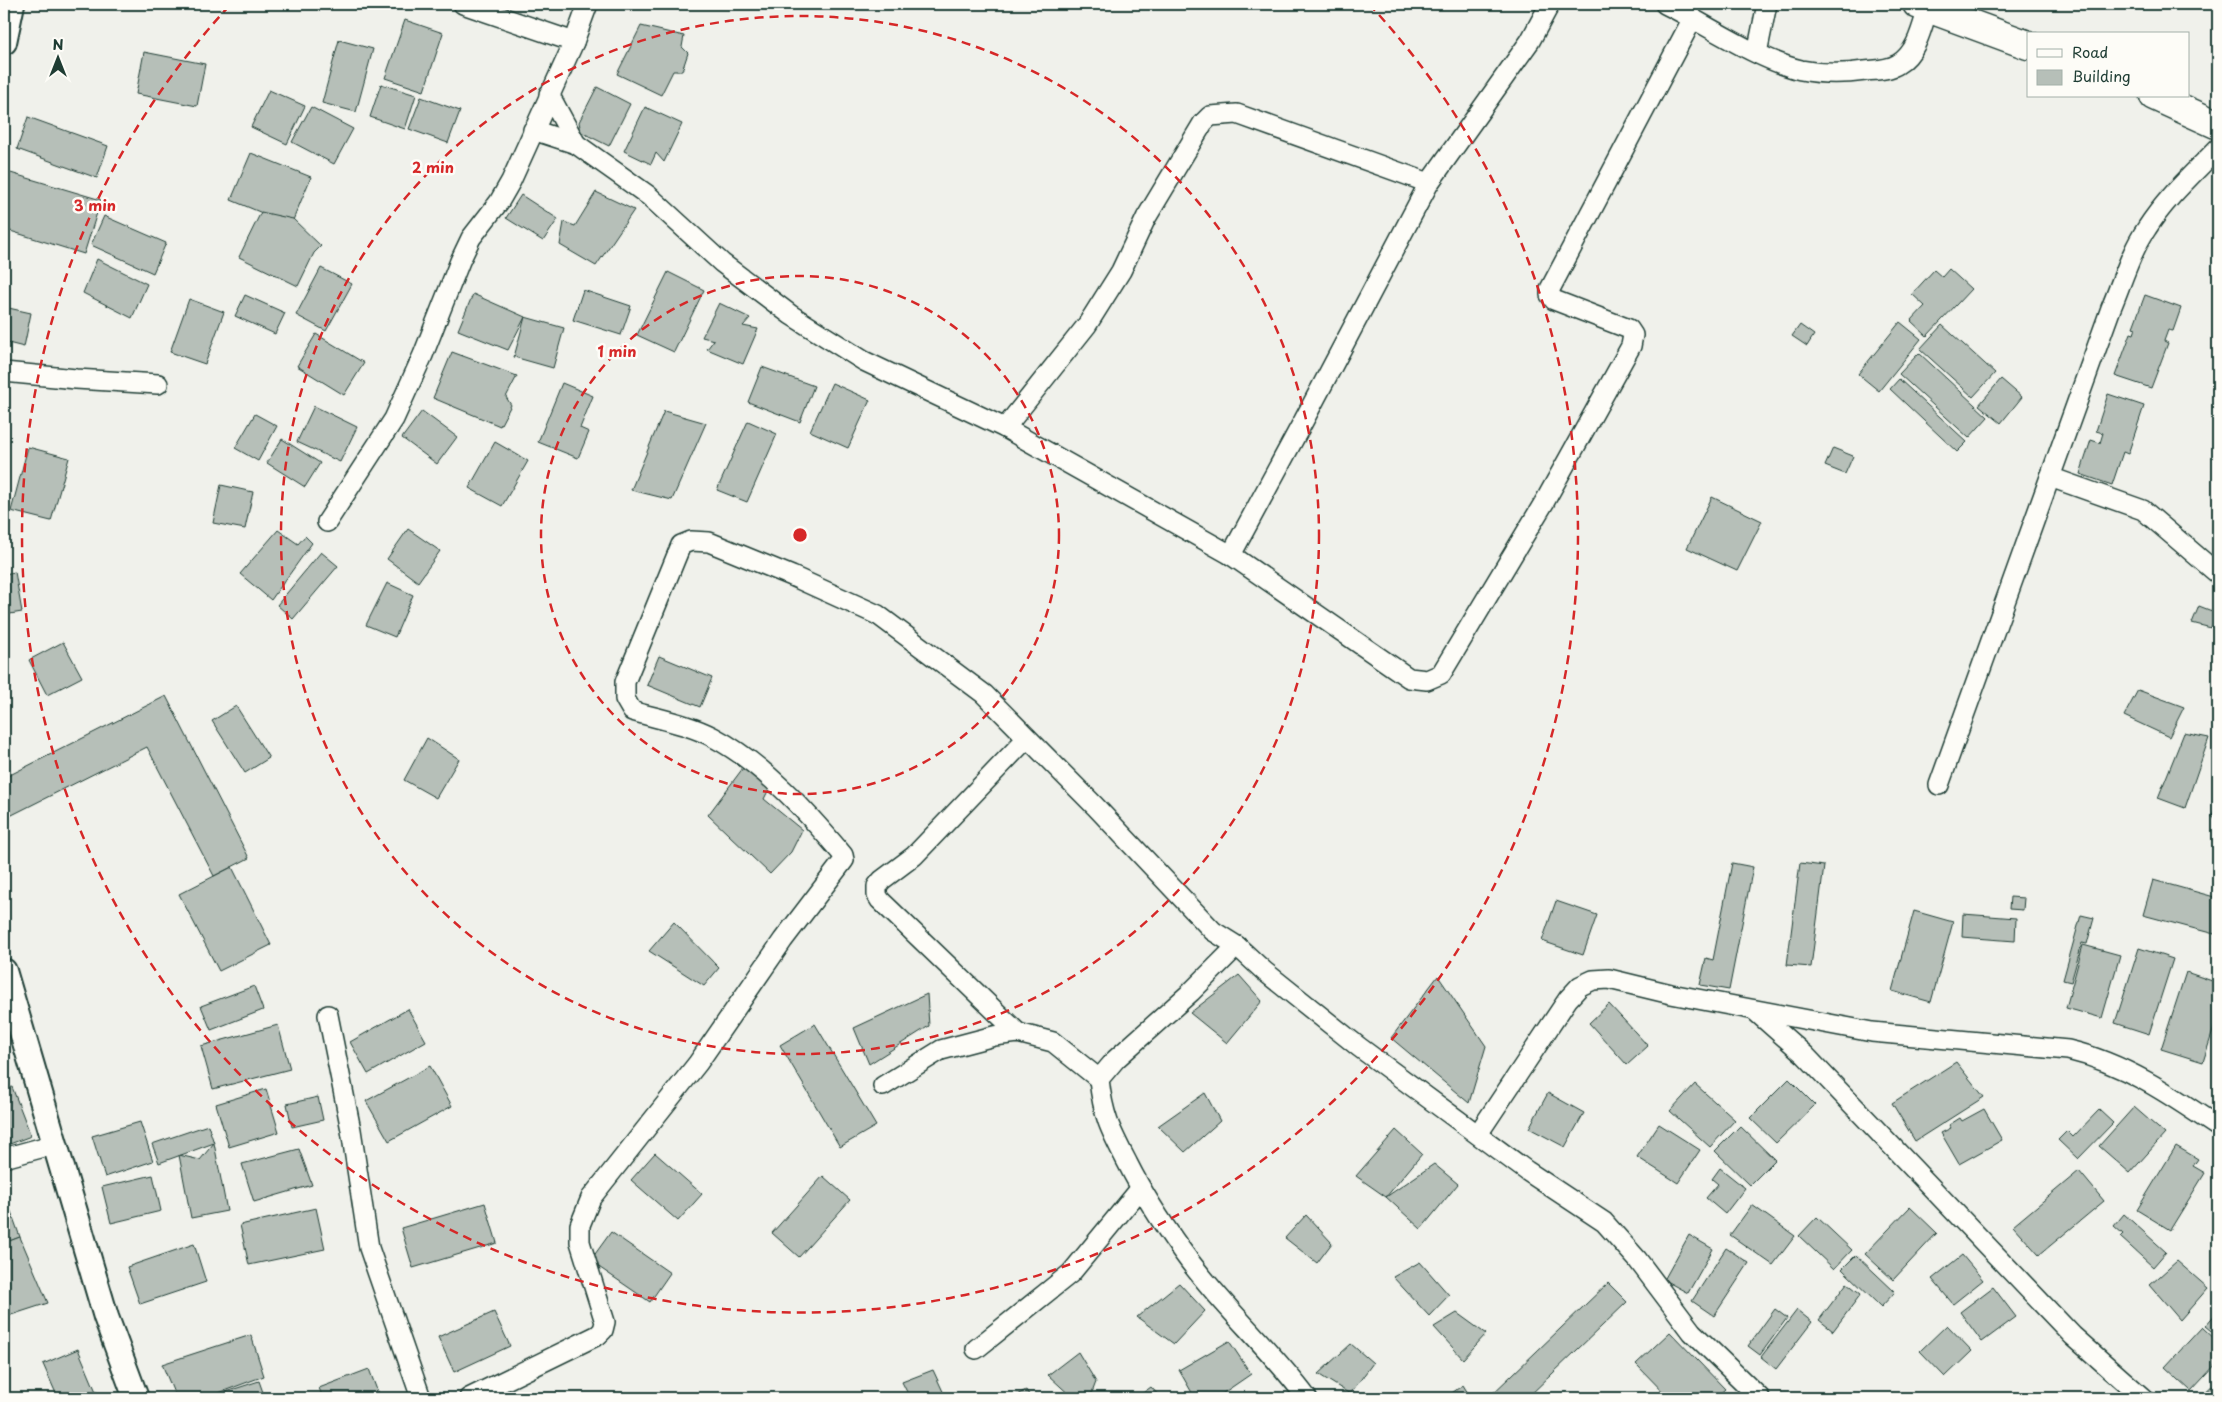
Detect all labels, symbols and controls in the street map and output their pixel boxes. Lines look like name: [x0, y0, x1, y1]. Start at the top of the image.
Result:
north arrow: [32, 32, 82, 82]
legend: [2027, 32, 2190, 98]
text: N: [52, 34, 64, 55]
text: Road: [2072, 40, 2108, 63]
text: Building: [2072, 64, 2131, 87]
text: 2 min: [412, 155, 454, 178]
text: 3 min: [74, 193, 116, 216]
text: 1 min: [598, 339, 636, 362]
centre of rings: [791, 526, 809, 544]

